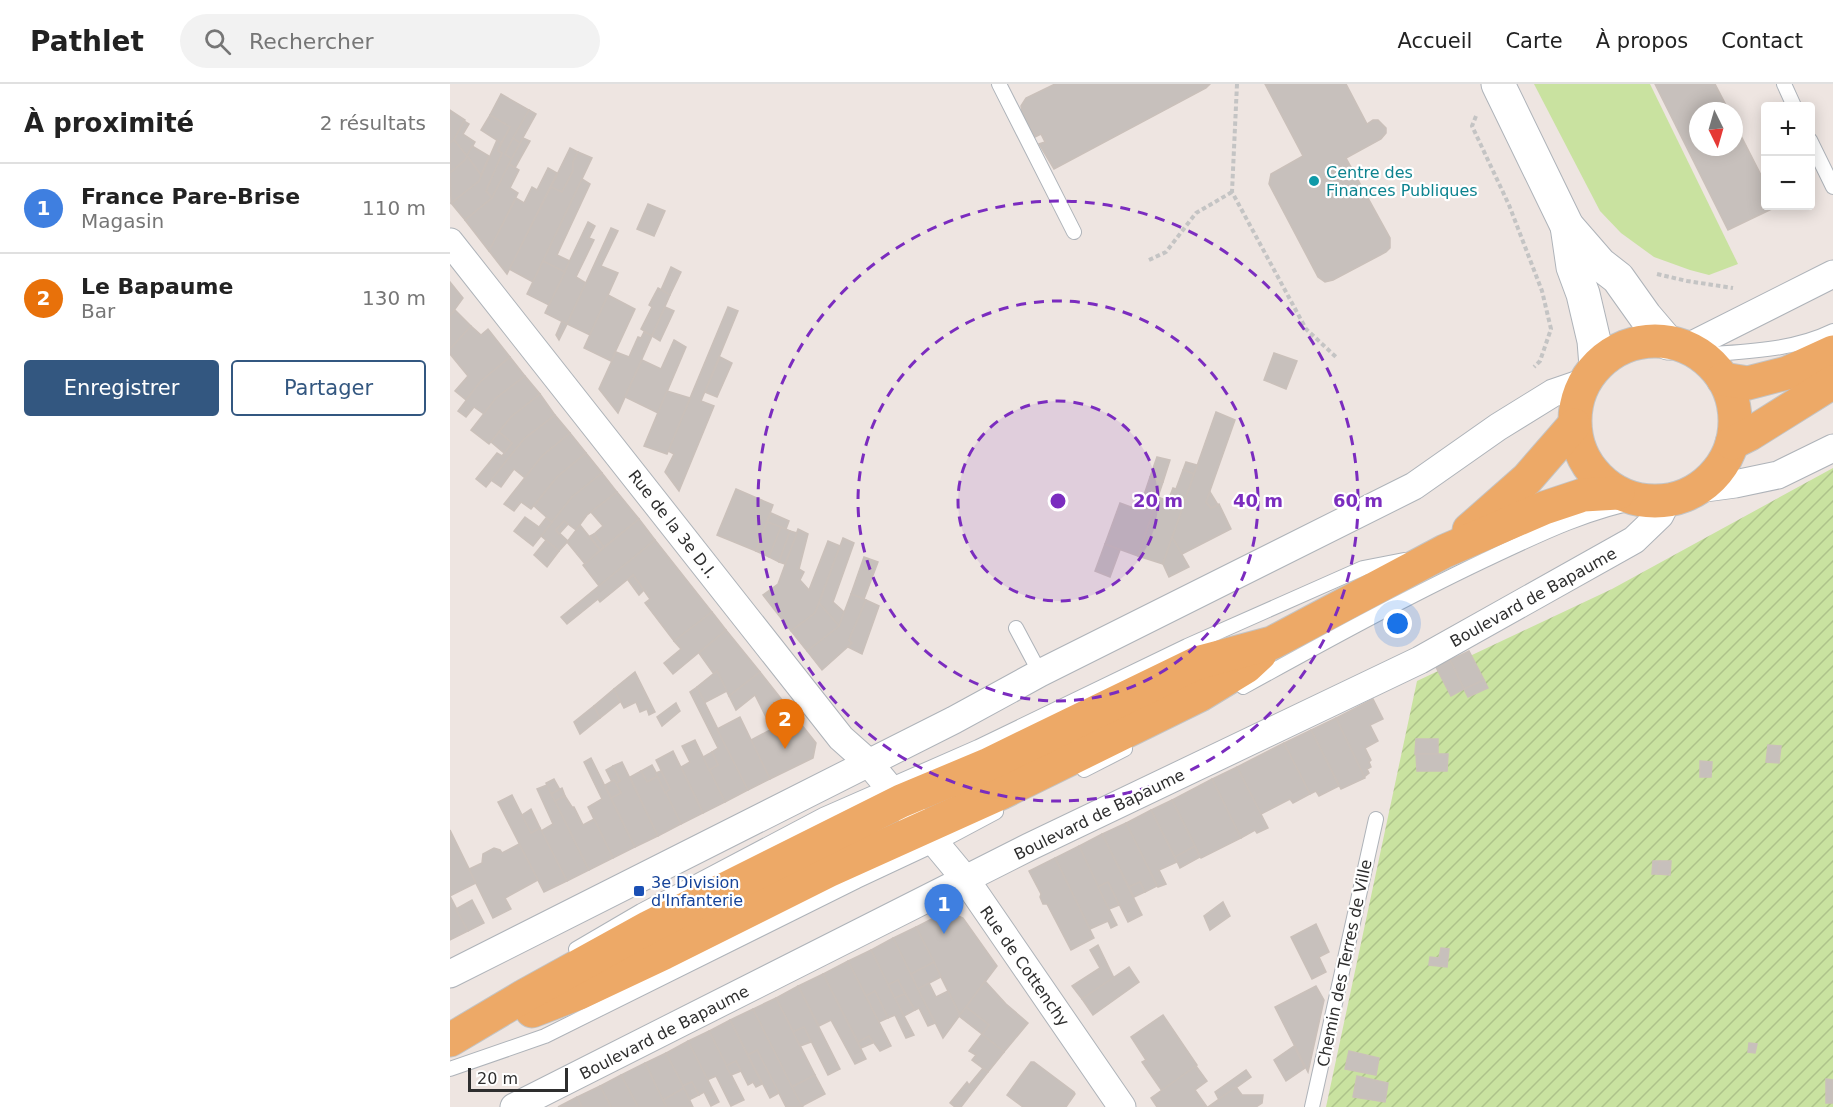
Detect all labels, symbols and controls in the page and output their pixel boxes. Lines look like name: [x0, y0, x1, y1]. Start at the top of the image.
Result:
search box: [180, 14, 600, 68]
text: Pathlet: [30, 25, 144, 58]
icon: search: [201, 25, 234, 58]
text: Rechercher: [249, 29, 374, 54]
text: Accueil: [1397, 29, 1472, 53]
text: Carte: [1505, 29, 1563, 53]
text: À propos: [1596, 29, 1688, 53]
text: Contact: [1721, 29, 1803, 53]
north arrow: [1689, 102, 1743, 156]
map controls: [1761, 102, 1815, 210]
button: +: [1761, 102, 1815, 156]
text: À proximité: [24, 108, 194, 138]
text: 2 résultats: [320, 111, 426, 135]
button: −: [1761, 156, 1815, 210]
place label: Centre des Finances Publiques: [1326, 163, 1478, 200]
marker: Centre des Finances Publiques: [1307, 174, 1321, 188]
text: France Pare-Brise: [81, 184, 300, 209]
text: 1: [37, 196, 50, 220]
text: 110 m: [362, 196, 426, 220]
text: Magasin: [81, 209, 164, 233]
text: Le Bapaume: [81, 274, 233, 299]
text: 2: [37, 286, 50, 310]
text: 130 m: [362, 286, 426, 310]
text: Bar: [81, 299, 115, 323]
button: Enregistrer: [24, 360, 219, 416]
button: Partager: [231, 360, 426, 416]
street label: Rue de la 3e D.I.: [624, 466, 721, 582]
text: 20 m: [1133, 490, 1183, 511]
text: 40 m: [1233, 490, 1283, 511]
text: 60 m: [1333, 490, 1383, 511]
centre of rings: [1048, 491, 1068, 511]
street label: Boulevard de Bapaume: [1447, 544, 1620, 651]
your location: [1383, 609, 1412, 638]
pin: 2: [766, 700, 804, 749]
street label: Boulevard de Bapaume: [1011, 765, 1188, 864]
street label: Chemin des Terres de Ville: [1313, 858, 1376, 1068]
place label: 3e Division d'Infanterie: [651, 873, 743, 910]
marker: 3e Division d'Infanterie: [632, 884, 646, 898]
pin: 1: [924, 884, 964, 934]
street label: Rue de Cottenchy: [976, 902, 1073, 1030]
street label: Boulevard de Bapaume: [576, 981, 752, 1083]
scale bar: [468, 1065, 568, 1092]
text: 20 m: [477, 1069, 518, 1088]

